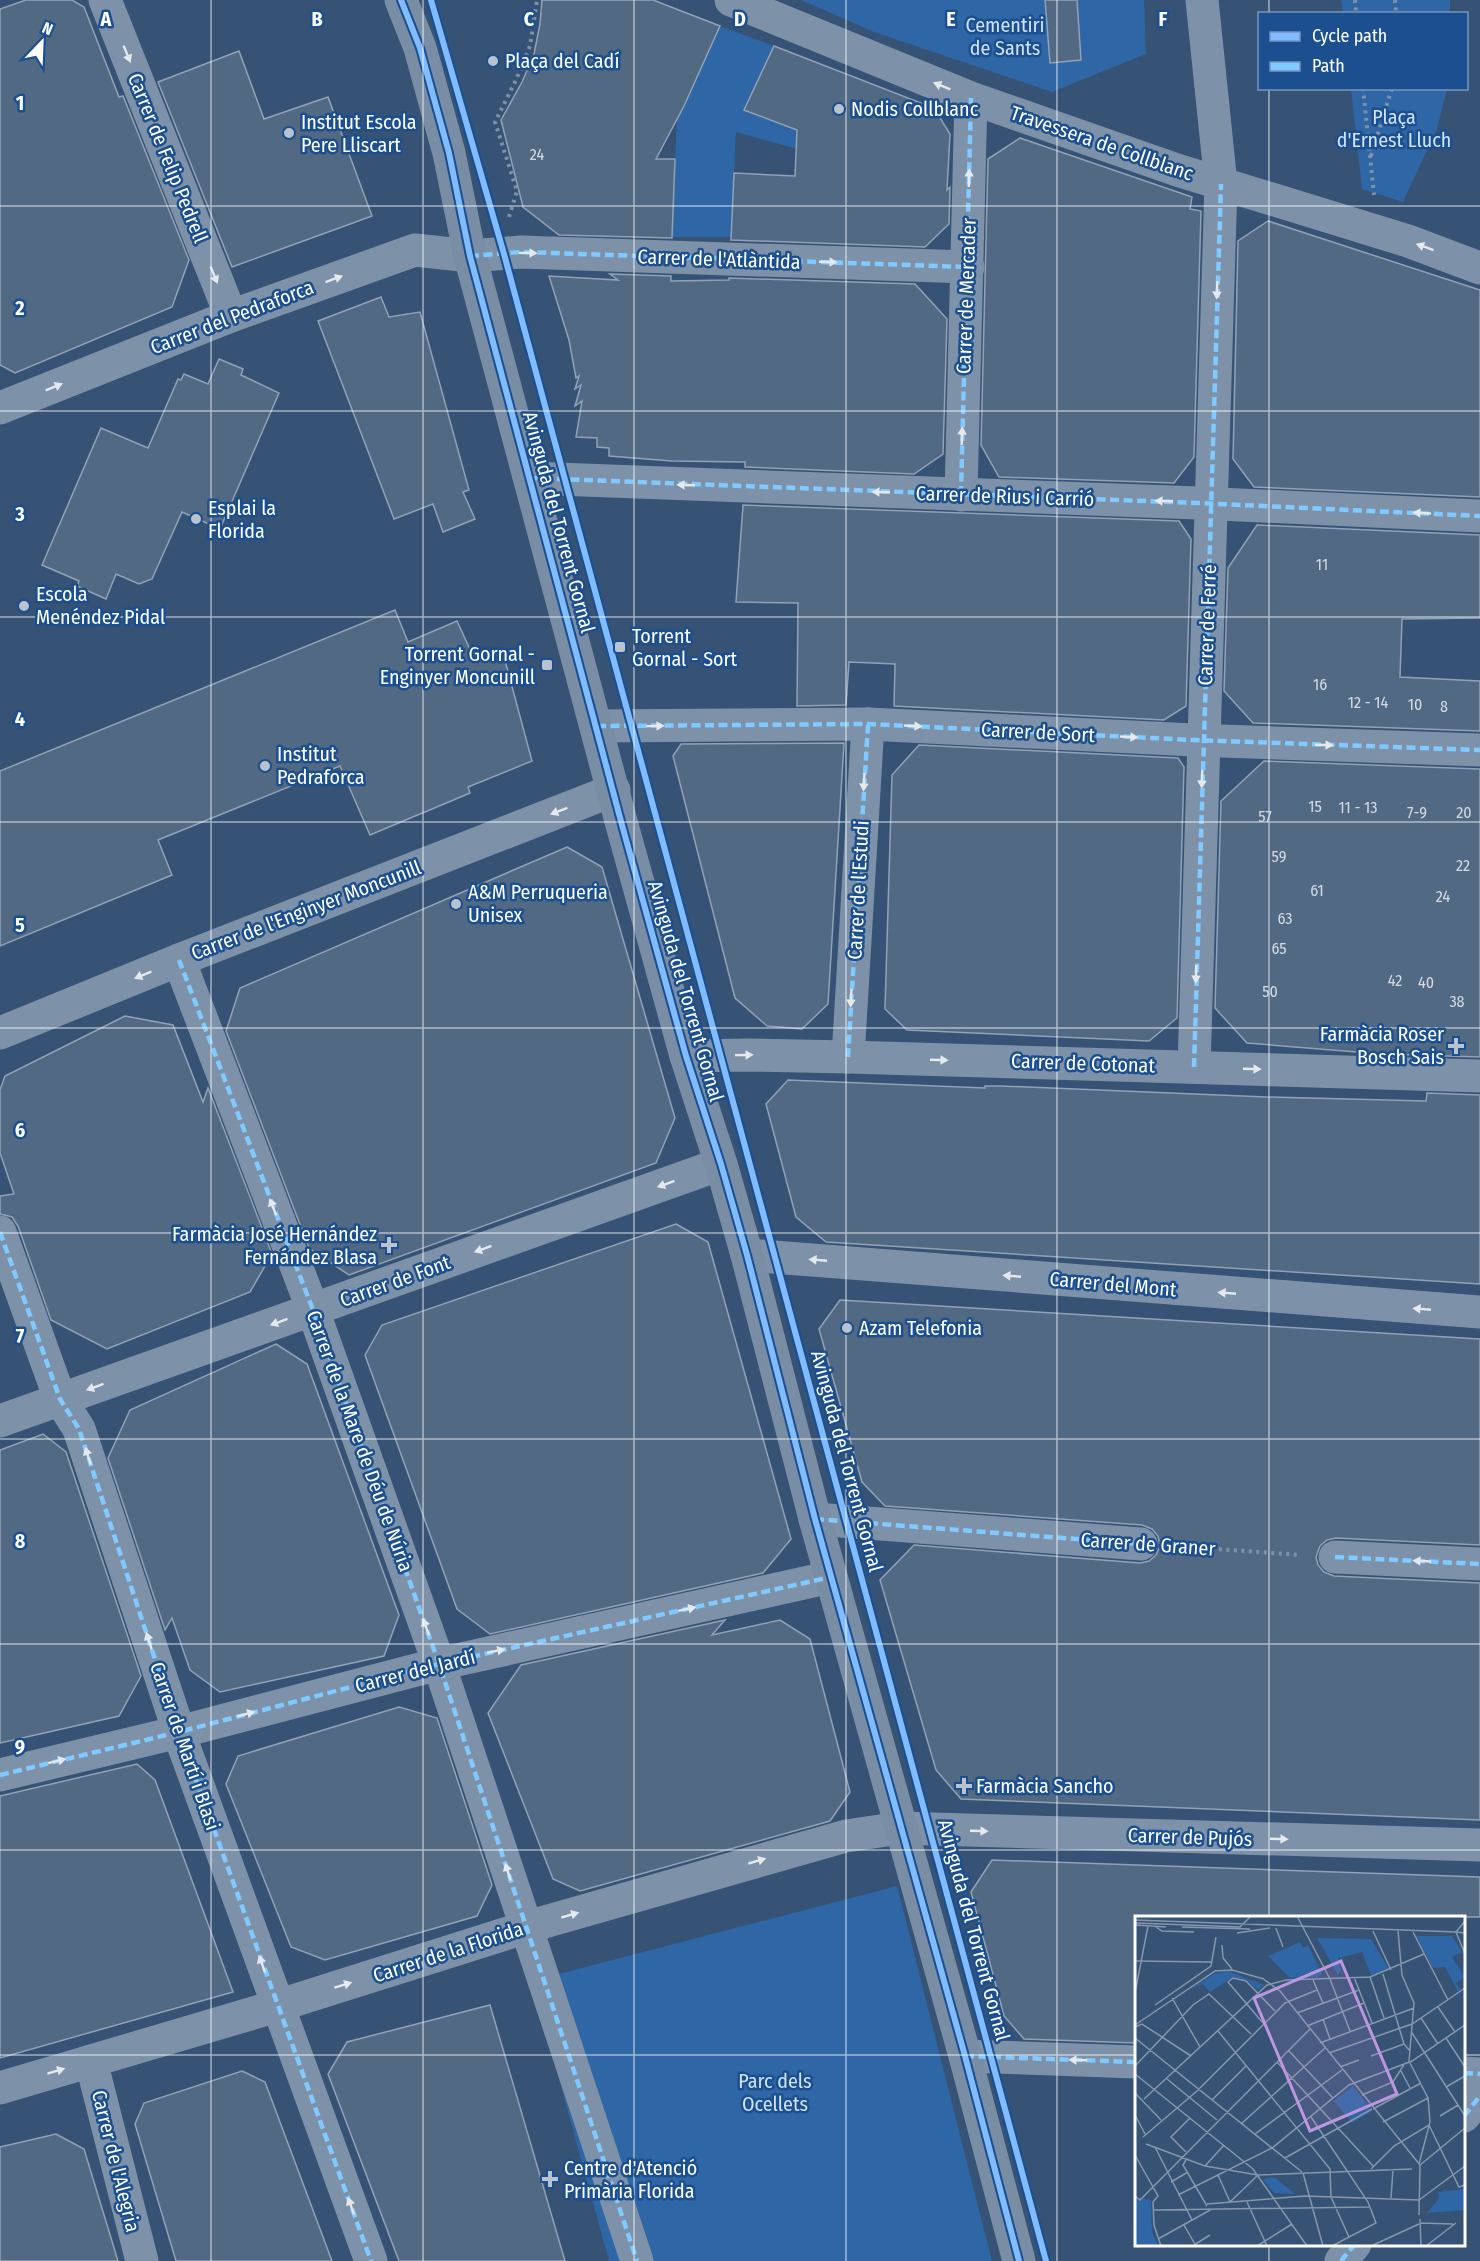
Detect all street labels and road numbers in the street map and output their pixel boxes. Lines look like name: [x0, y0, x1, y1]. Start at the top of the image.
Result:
street label: Carrer de Felip Pedrell: [123, 70, 213, 246]
street label: Travessera de Collblanc: [1007, 100, 1197, 186]
street label: Carrer de Mercader: [951, 217, 981, 375]
street label: Carrer de l'Atlàntida: [637, 244, 801, 274]
street label: Carrer del Pedraforca: [147, 275, 317, 359]
street label: Avinguda del Torrent Gornal: [518, 408, 600, 636]
street label: Carrer de Rius i Carrió: [915, 481, 1095, 511]
street label: Carrer de Ferré: [1193, 564, 1221, 686]
street label: Carrer de Sort: [980, 717, 1096, 747]
street label: Carrer de l'Estudi: [842, 820, 874, 960]
street label: Carrer de l'Enginyer Moncunill: [188, 855, 424, 965]
street label: Avinguda del Torrent Gornal: [643, 878, 729, 1104]
street label: Carrer de Cotonat: [1011, 1048, 1156, 1078]
street label: Carrer de Font: [337, 1250, 454, 1312]
street label: Carrer del Mont: [1049, 1267, 1178, 1302]
street label: Carrer de la Mare de Déu de Núria: [301, 1307, 419, 1575]
street label: Avinguda del Torrent Gornal: [806, 1347, 888, 1575]
street label: Carrer de Graner: [1080, 1527, 1216, 1561]
street label: Carrer del Jardí: [352, 1644, 478, 1698]
street label: Carrer de Martí i Blasi: [145, 1659, 225, 1833]
street label: Avinguda del Torrent Gornal: [933, 1816, 1015, 2044]
street label: Carrer de Pujós: [1127, 1823, 1253, 1851]
street label: Carrer de la Florida: [370, 1916, 526, 1988]
street label: Carrer de l'Alegria: [87, 2088, 145, 2234]

